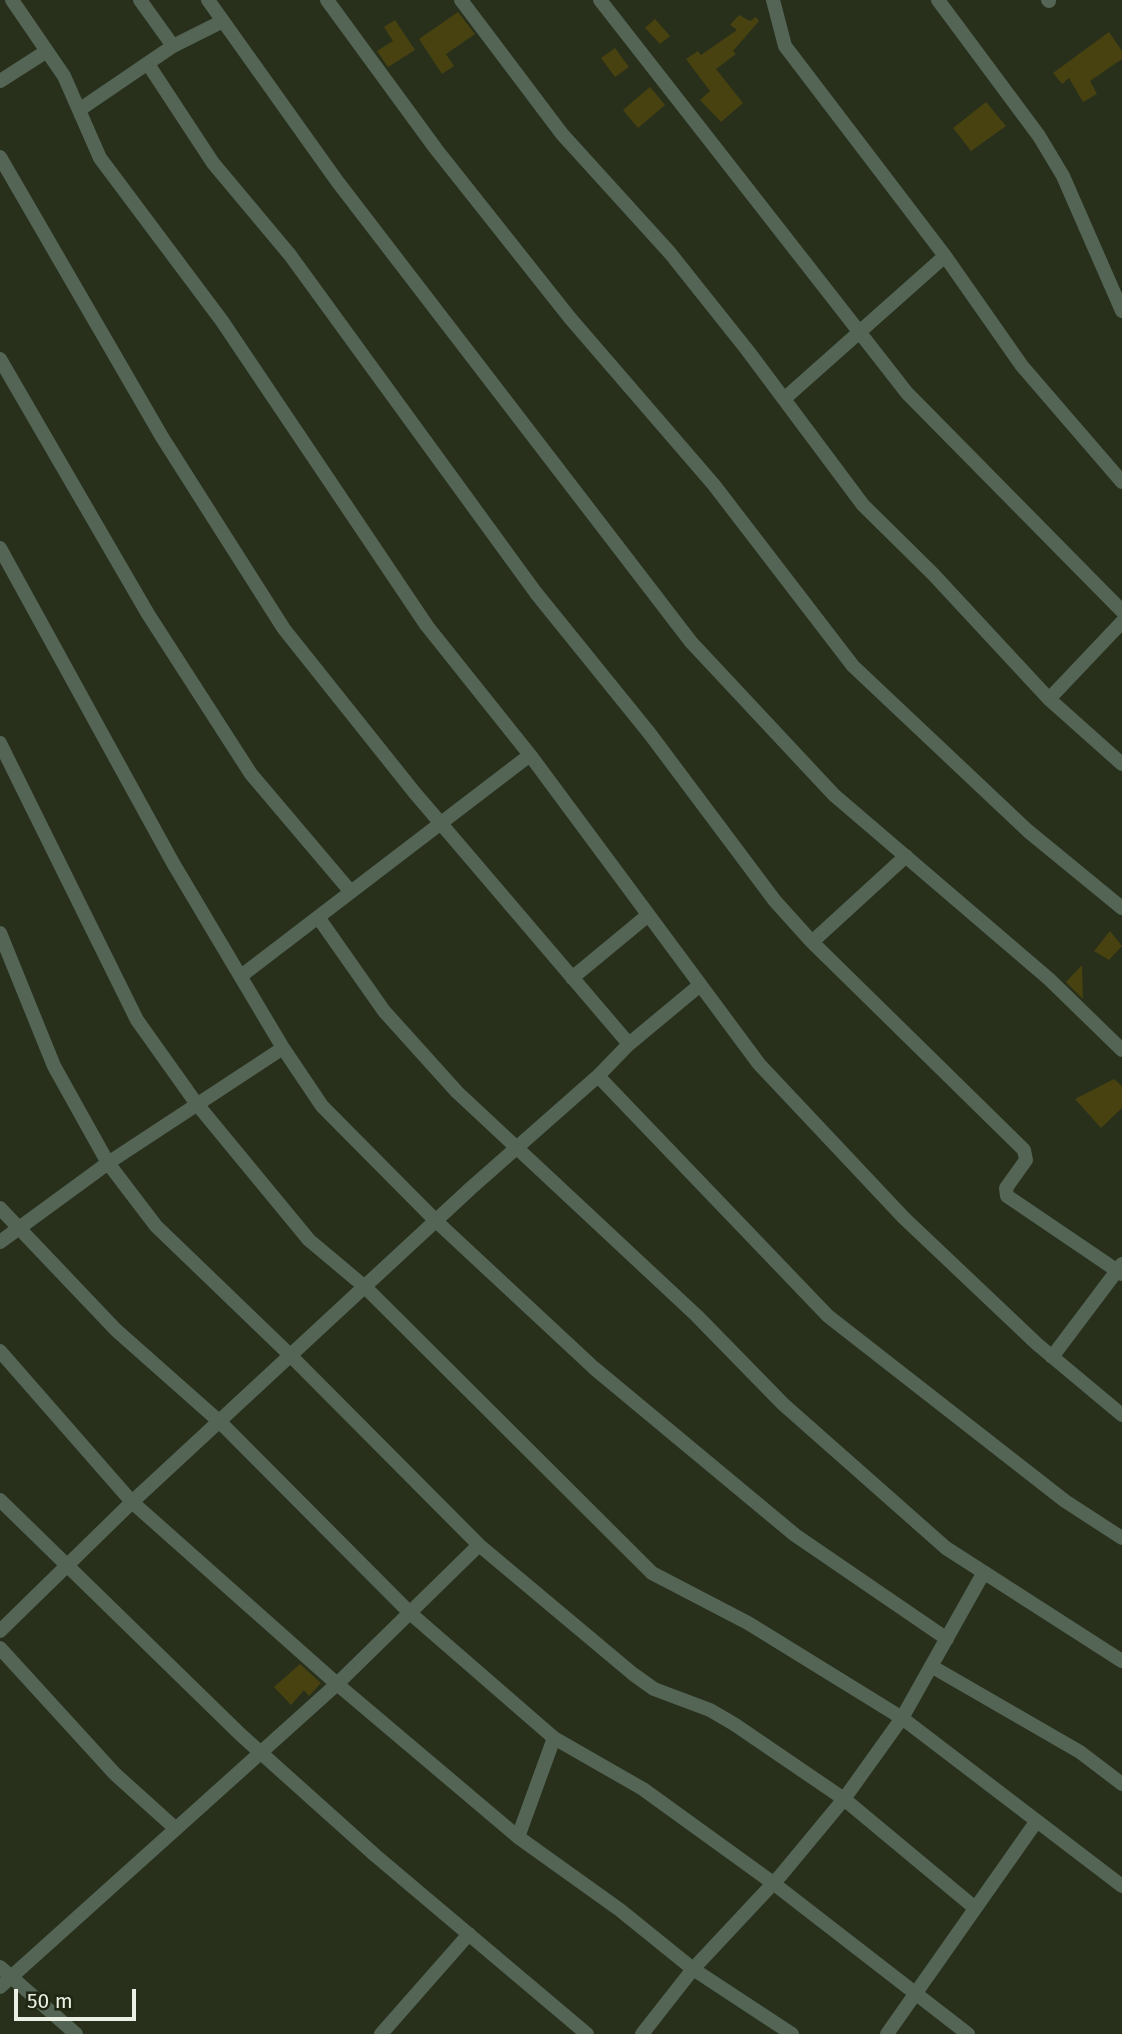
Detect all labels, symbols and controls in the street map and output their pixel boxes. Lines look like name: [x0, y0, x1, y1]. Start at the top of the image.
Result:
scale bar: [18, 1974, 140, 2018]
text: 50 m: [27, 1988, 73, 2014]

